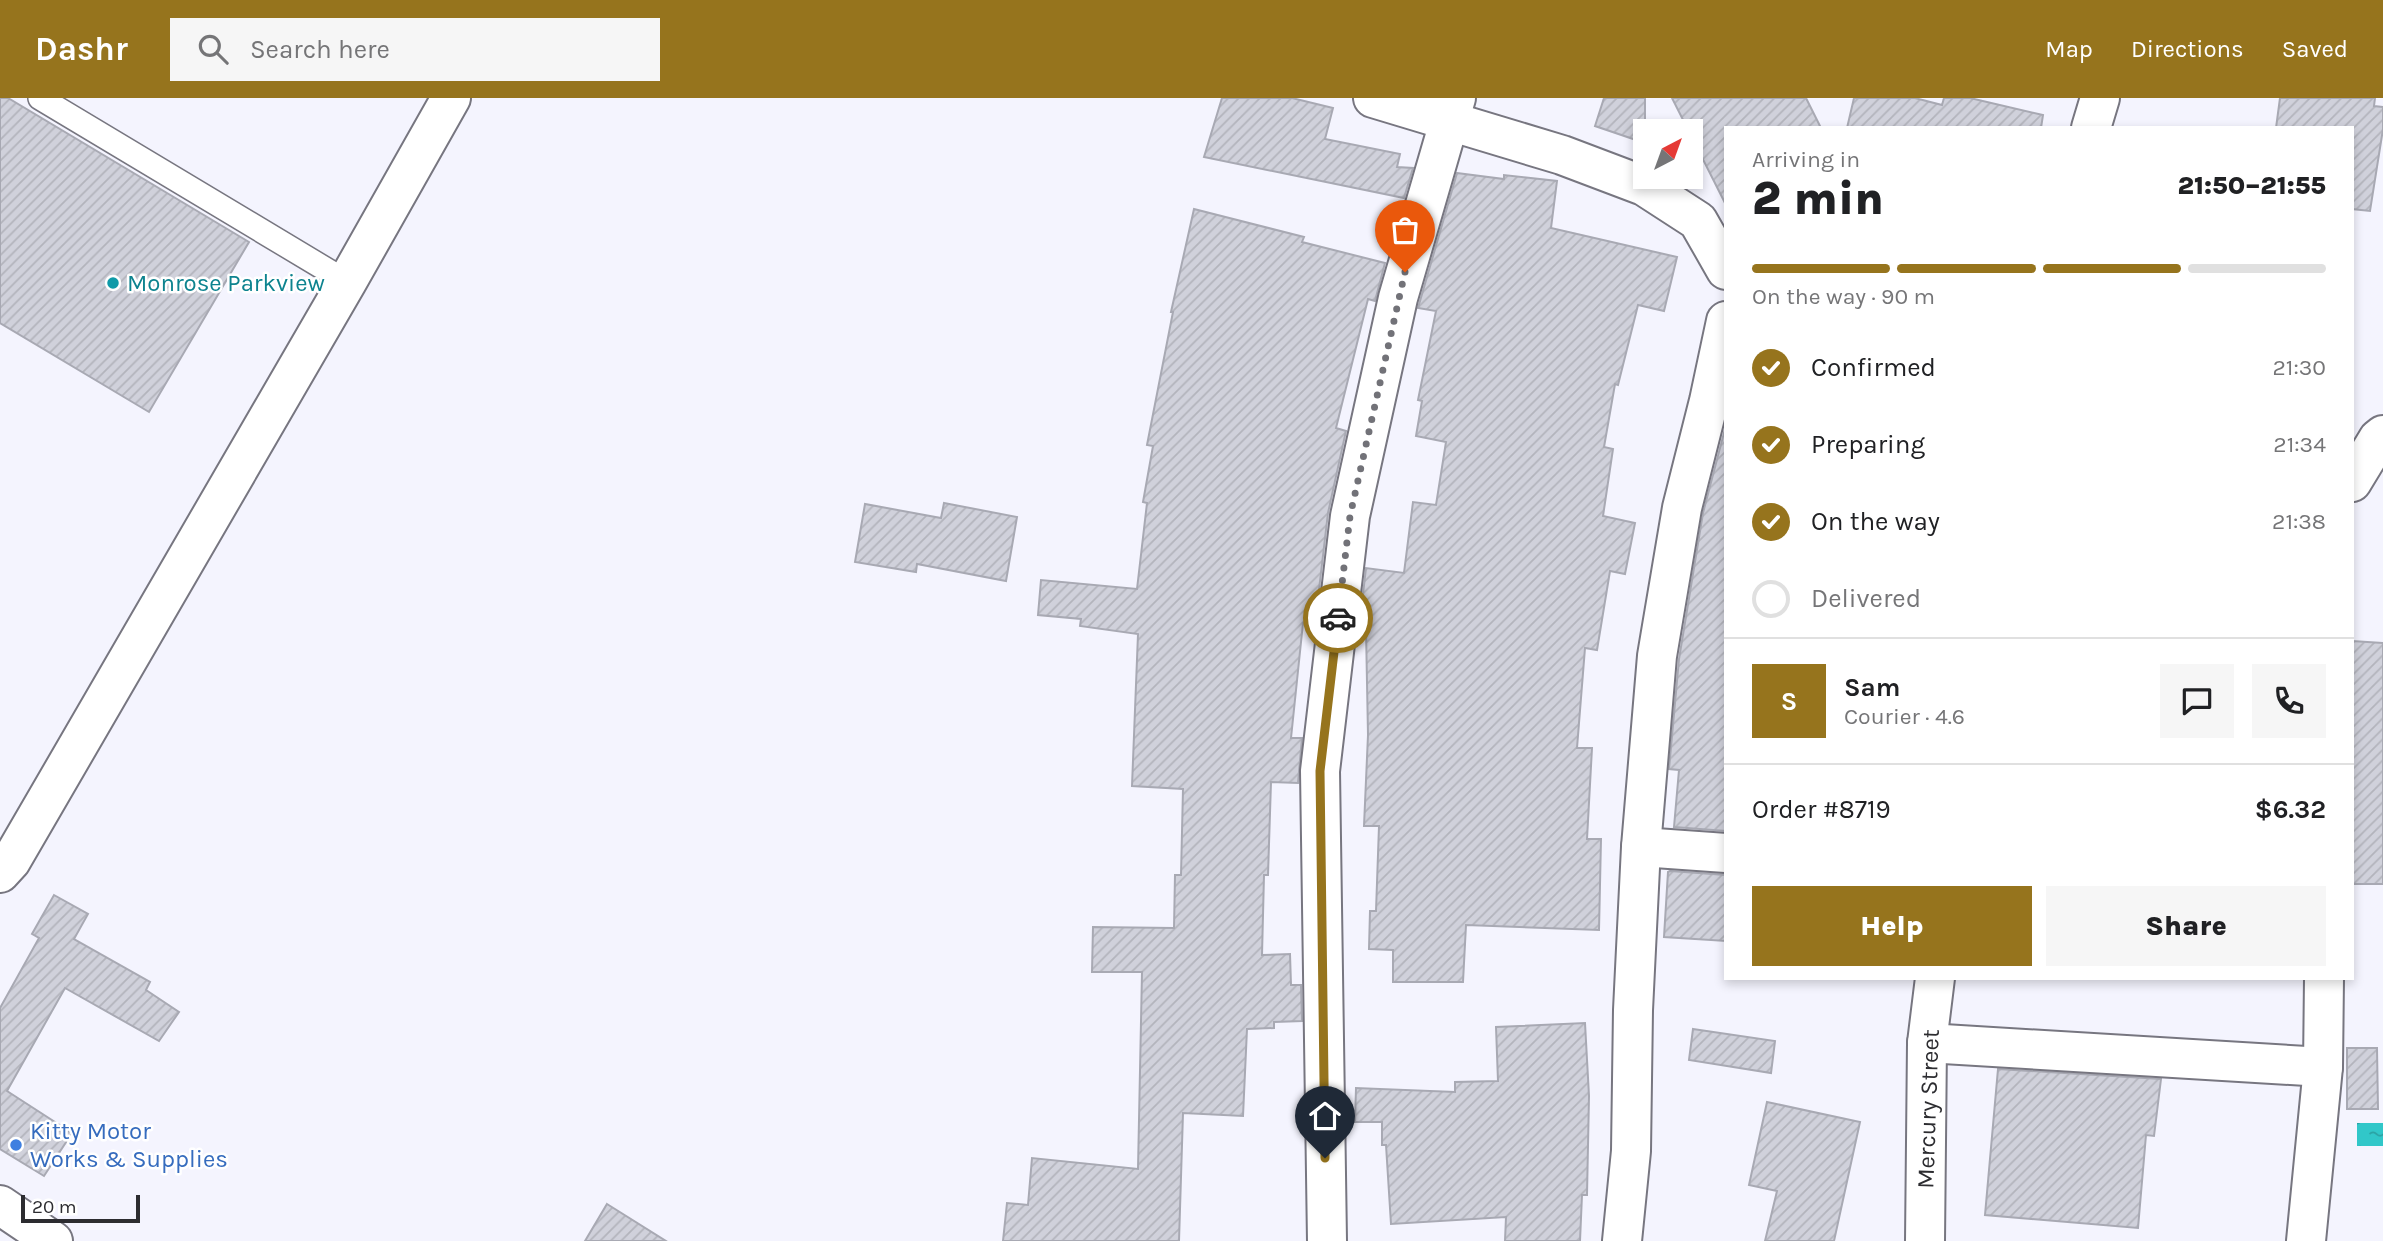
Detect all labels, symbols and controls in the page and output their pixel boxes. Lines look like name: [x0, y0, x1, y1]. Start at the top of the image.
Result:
search box: [170, 18, 660, 81]
text: Dashr: [35, 30, 128, 68]
icon: search: [194, 30, 232, 68]
text: Search here: [250, 34, 390, 65]
text: Map: [2045, 35, 2093, 63]
text: Directions: [2131, 35, 2244, 63]
text: Saved: [2282, 35, 2348, 63]
north arrow: [1633, 119, 1703, 189]
map controls: [1633, 119, 1703, 189]
text: Arriving in: [1752, 146, 1860, 173]
text: 21:50–21:55: [2178, 170, 2326, 201]
text: 2 min: [1752, 172, 1884, 226]
pin: [1375, 200, 1435, 272]
icon: bag: [1386, 211, 1424, 249]
place label: Monrose Parkview: [127, 269, 325, 297]
marker: Monrose Parkview: [105, 275, 121, 291]
text: On the way · 90 m: [1752, 283, 1935, 310]
icon: check: [1752, 349, 1790, 387]
text: Confirmed: [1811, 352, 1936, 383]
text: 21:30: [2273, 354, 2326, 381]
icon: check: [1752, 426, 1790, 464]
text: Preparing: [1811, 429, 1925, 460]
text: 21:34: [2273, 431, 2326, 458]
icon: check: [1752, 503, 1790, 541]
text: On the way: [1811, 506, 1940, 537]
text: 21:38: [2272, 508, 2326, 535]
courier: [1303, 583, 1373, 653]
text: Delivered: [1811, 583, 1921, 614]
icon: car: [1319, 599, 1357, 637]
button: chat: [2160, 664, 2234, 738]
button: phone: [2252, 664, 2326, 738]
text: Sam: [1844, 672, 1900, 703]
text: S: [1781, 686, 1797, 717]
text: Courier · 4.6: [1844, 703, 1965, 730]
text: Order #8719: [1752, 794, 1891, 825]
text: $6.32: [2255, 794, 2326, 825]
button: Help: [1752, 886, 2032, 966]
button: Share: [2046, 886, 2326, 966]
street label: Mercury Street: [1911, 1029, 1945, 1189]
pin: [1295, 1086, 1355, 1158]
icon: home: [1306, 1097, 1344, 1135]
place label: Kitty Motor Works & Supplies: [30, 1117, 228, 1173]
marker: Kitty Motor Works & Supplies: [8, 1137, 24, 1153]
scale bar: [21, 1192, 140, 1224]
text: 20 m: [32, 1196, 77, 1218]

